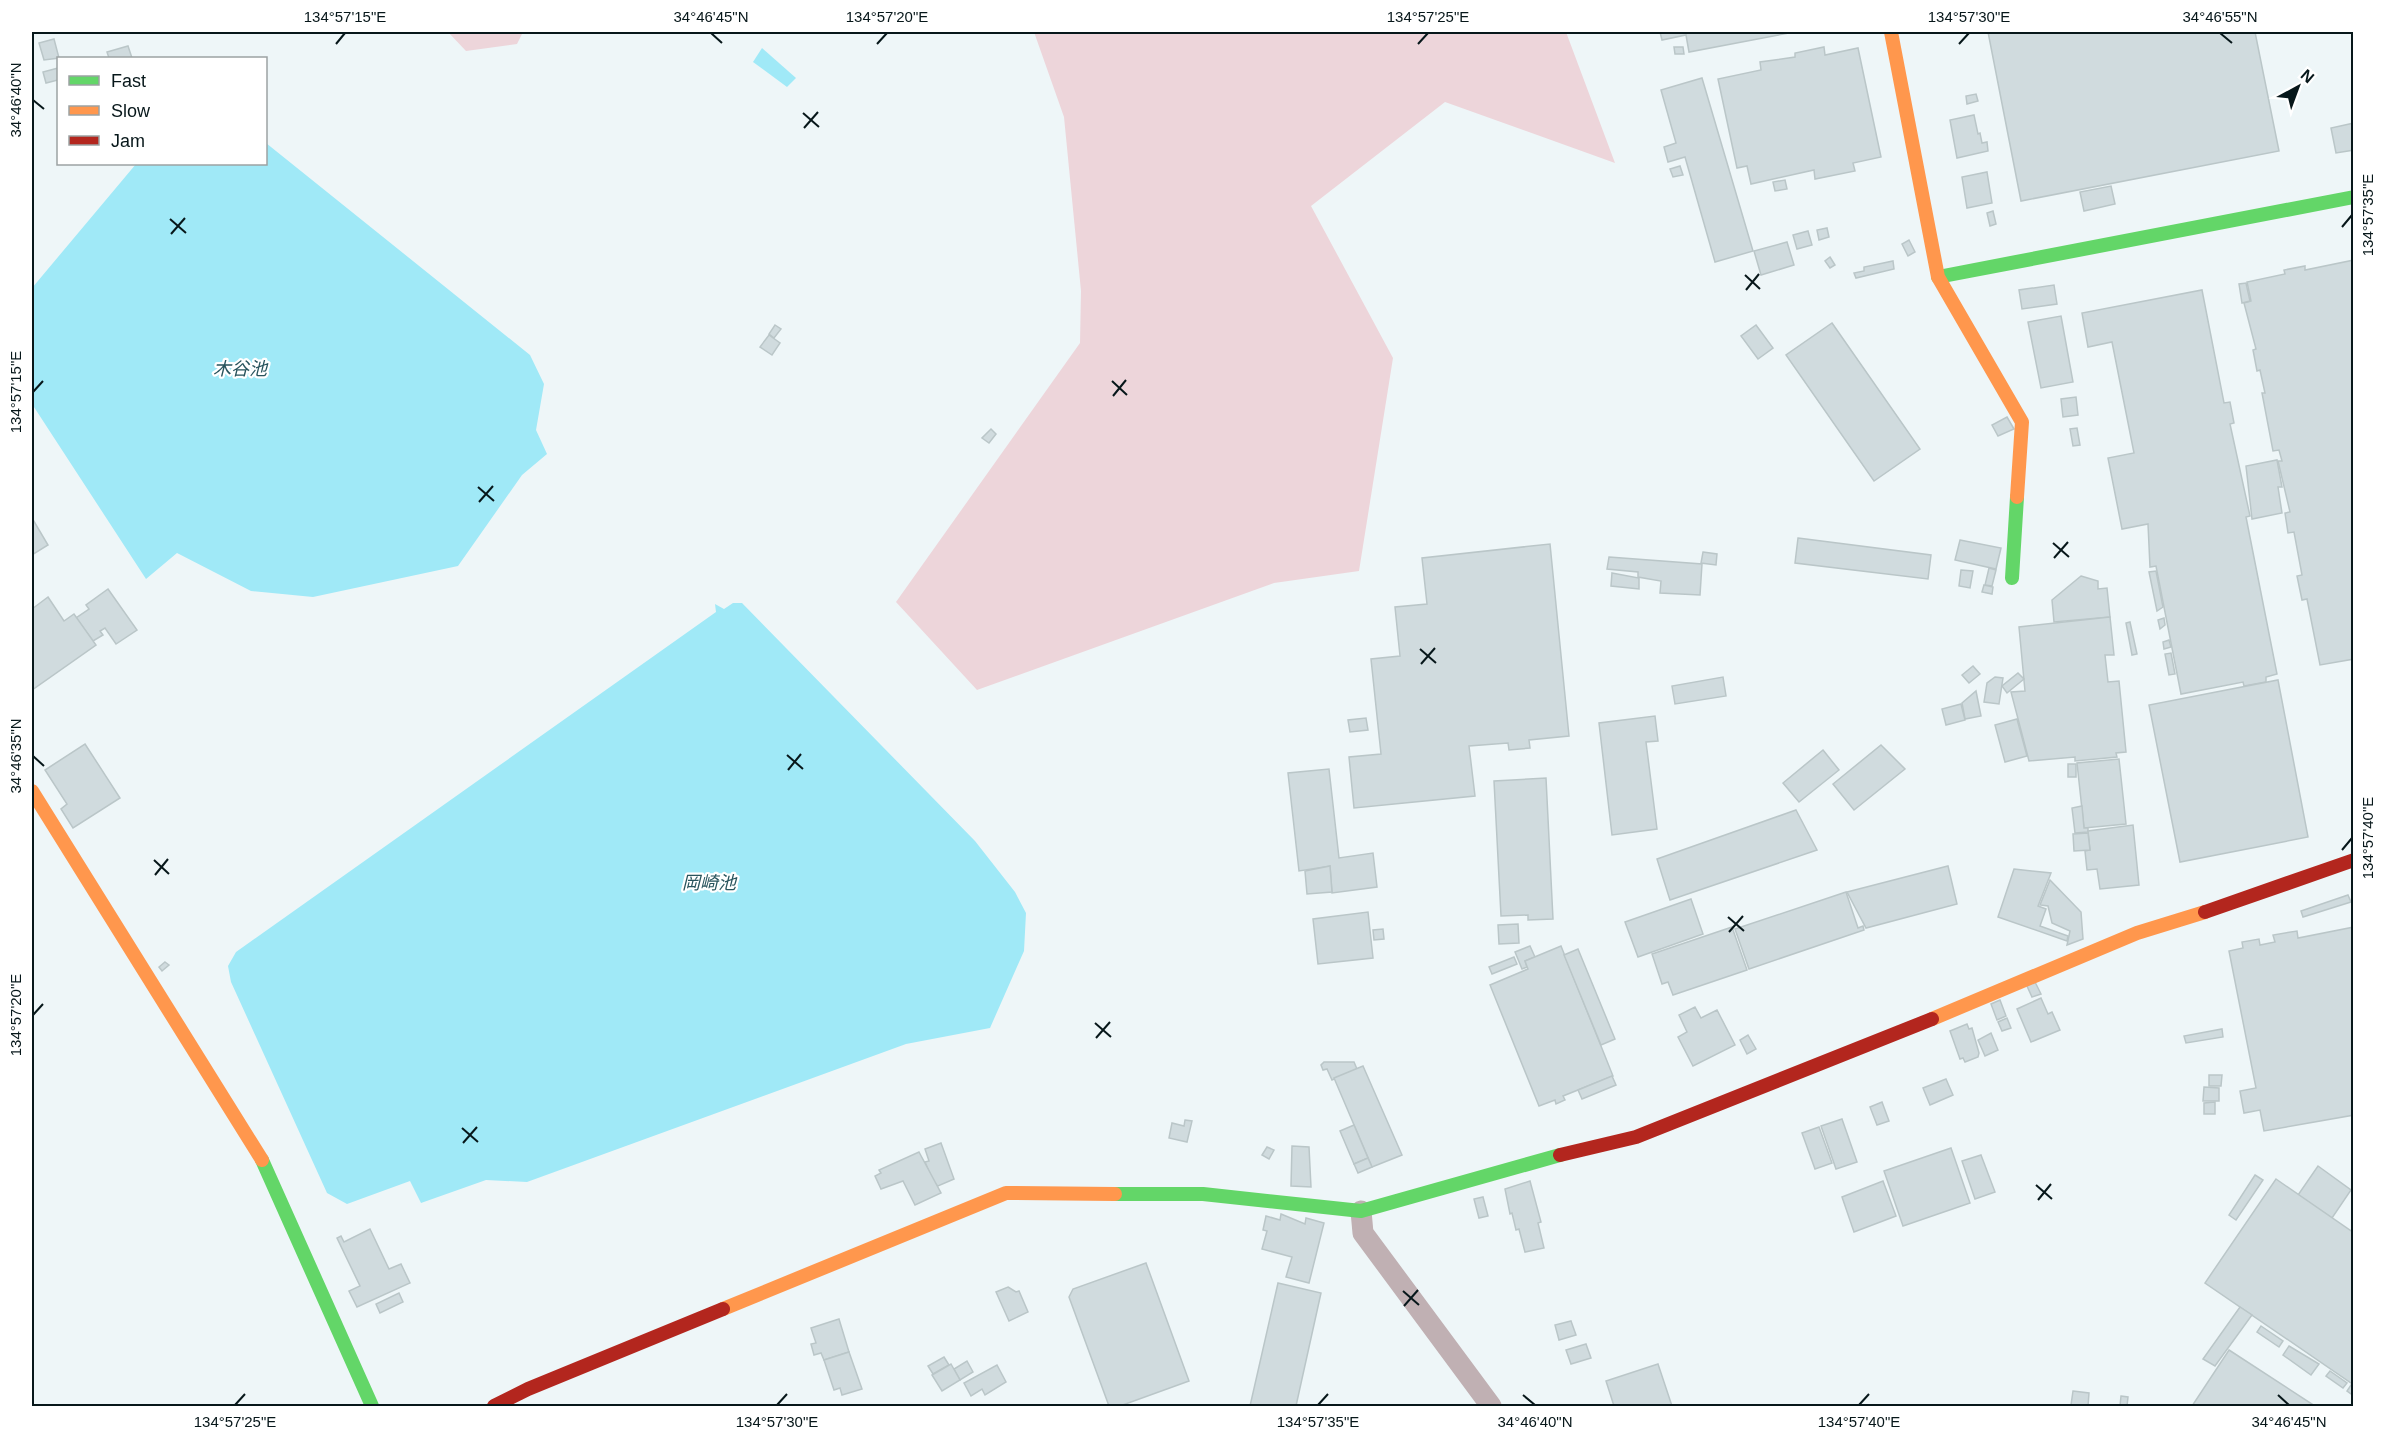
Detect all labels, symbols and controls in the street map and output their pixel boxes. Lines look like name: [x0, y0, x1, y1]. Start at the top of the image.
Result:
text: 134°57'15"E: [304, 8, 386, 25]
text: 34°46'45"N: [673, 8, 749, 25]
text: 134°57'20"E: [846, 8, 928, 25]
text: 134°57'25"E: [1387, 8, 1469, 25]
text: 134°57'30"E: [1928, 8, 2010, 25]
text: 34°46'55"N: [2182, 8, 2258, 25]
legend: [57, 57, 267, 165]
north arrow: [2268, 57, 2328, 117]
text: 34°46'40"N: [7, 62, 24, 138]
text: N: [2298, 66, 2317, 86]
text: Fast: [111, 71, 146, 91]
text: Slow: [111, 101, 151, 121]
text: Jam: [111, 131, 145, 151]
text: 134°57'35"E: [2359, 174, 2376, 256]
text: 134°57'15"E: [7, 351, 24, 433]
water label: 木谷池: [213, 359, 269, 379]
text: 34°46'35"N: [7, 718, 24, 794]
text: 134°57'40"E: [2359, 797, 2376, 879]
water label: 岡崎池: [682, 873, 738, 893]
text: 134°57'20"E: [7, 974, 24, 1056]
text: 134°57'25"E: [194, 1413, 276, 1430]
text: 134°57'30"E: [736, 1413, 818, 1430]
text: 134°57'35"E: [1277, 1413, 1359, 1430]
text: 34°46'40"N: [1497, 1413, 1573, 1430]
text: 134°57'40"E: [1818, 1413, 1900, 1430]
text: 34°46'45"N: [2251, 1413, 2327, 1430]

